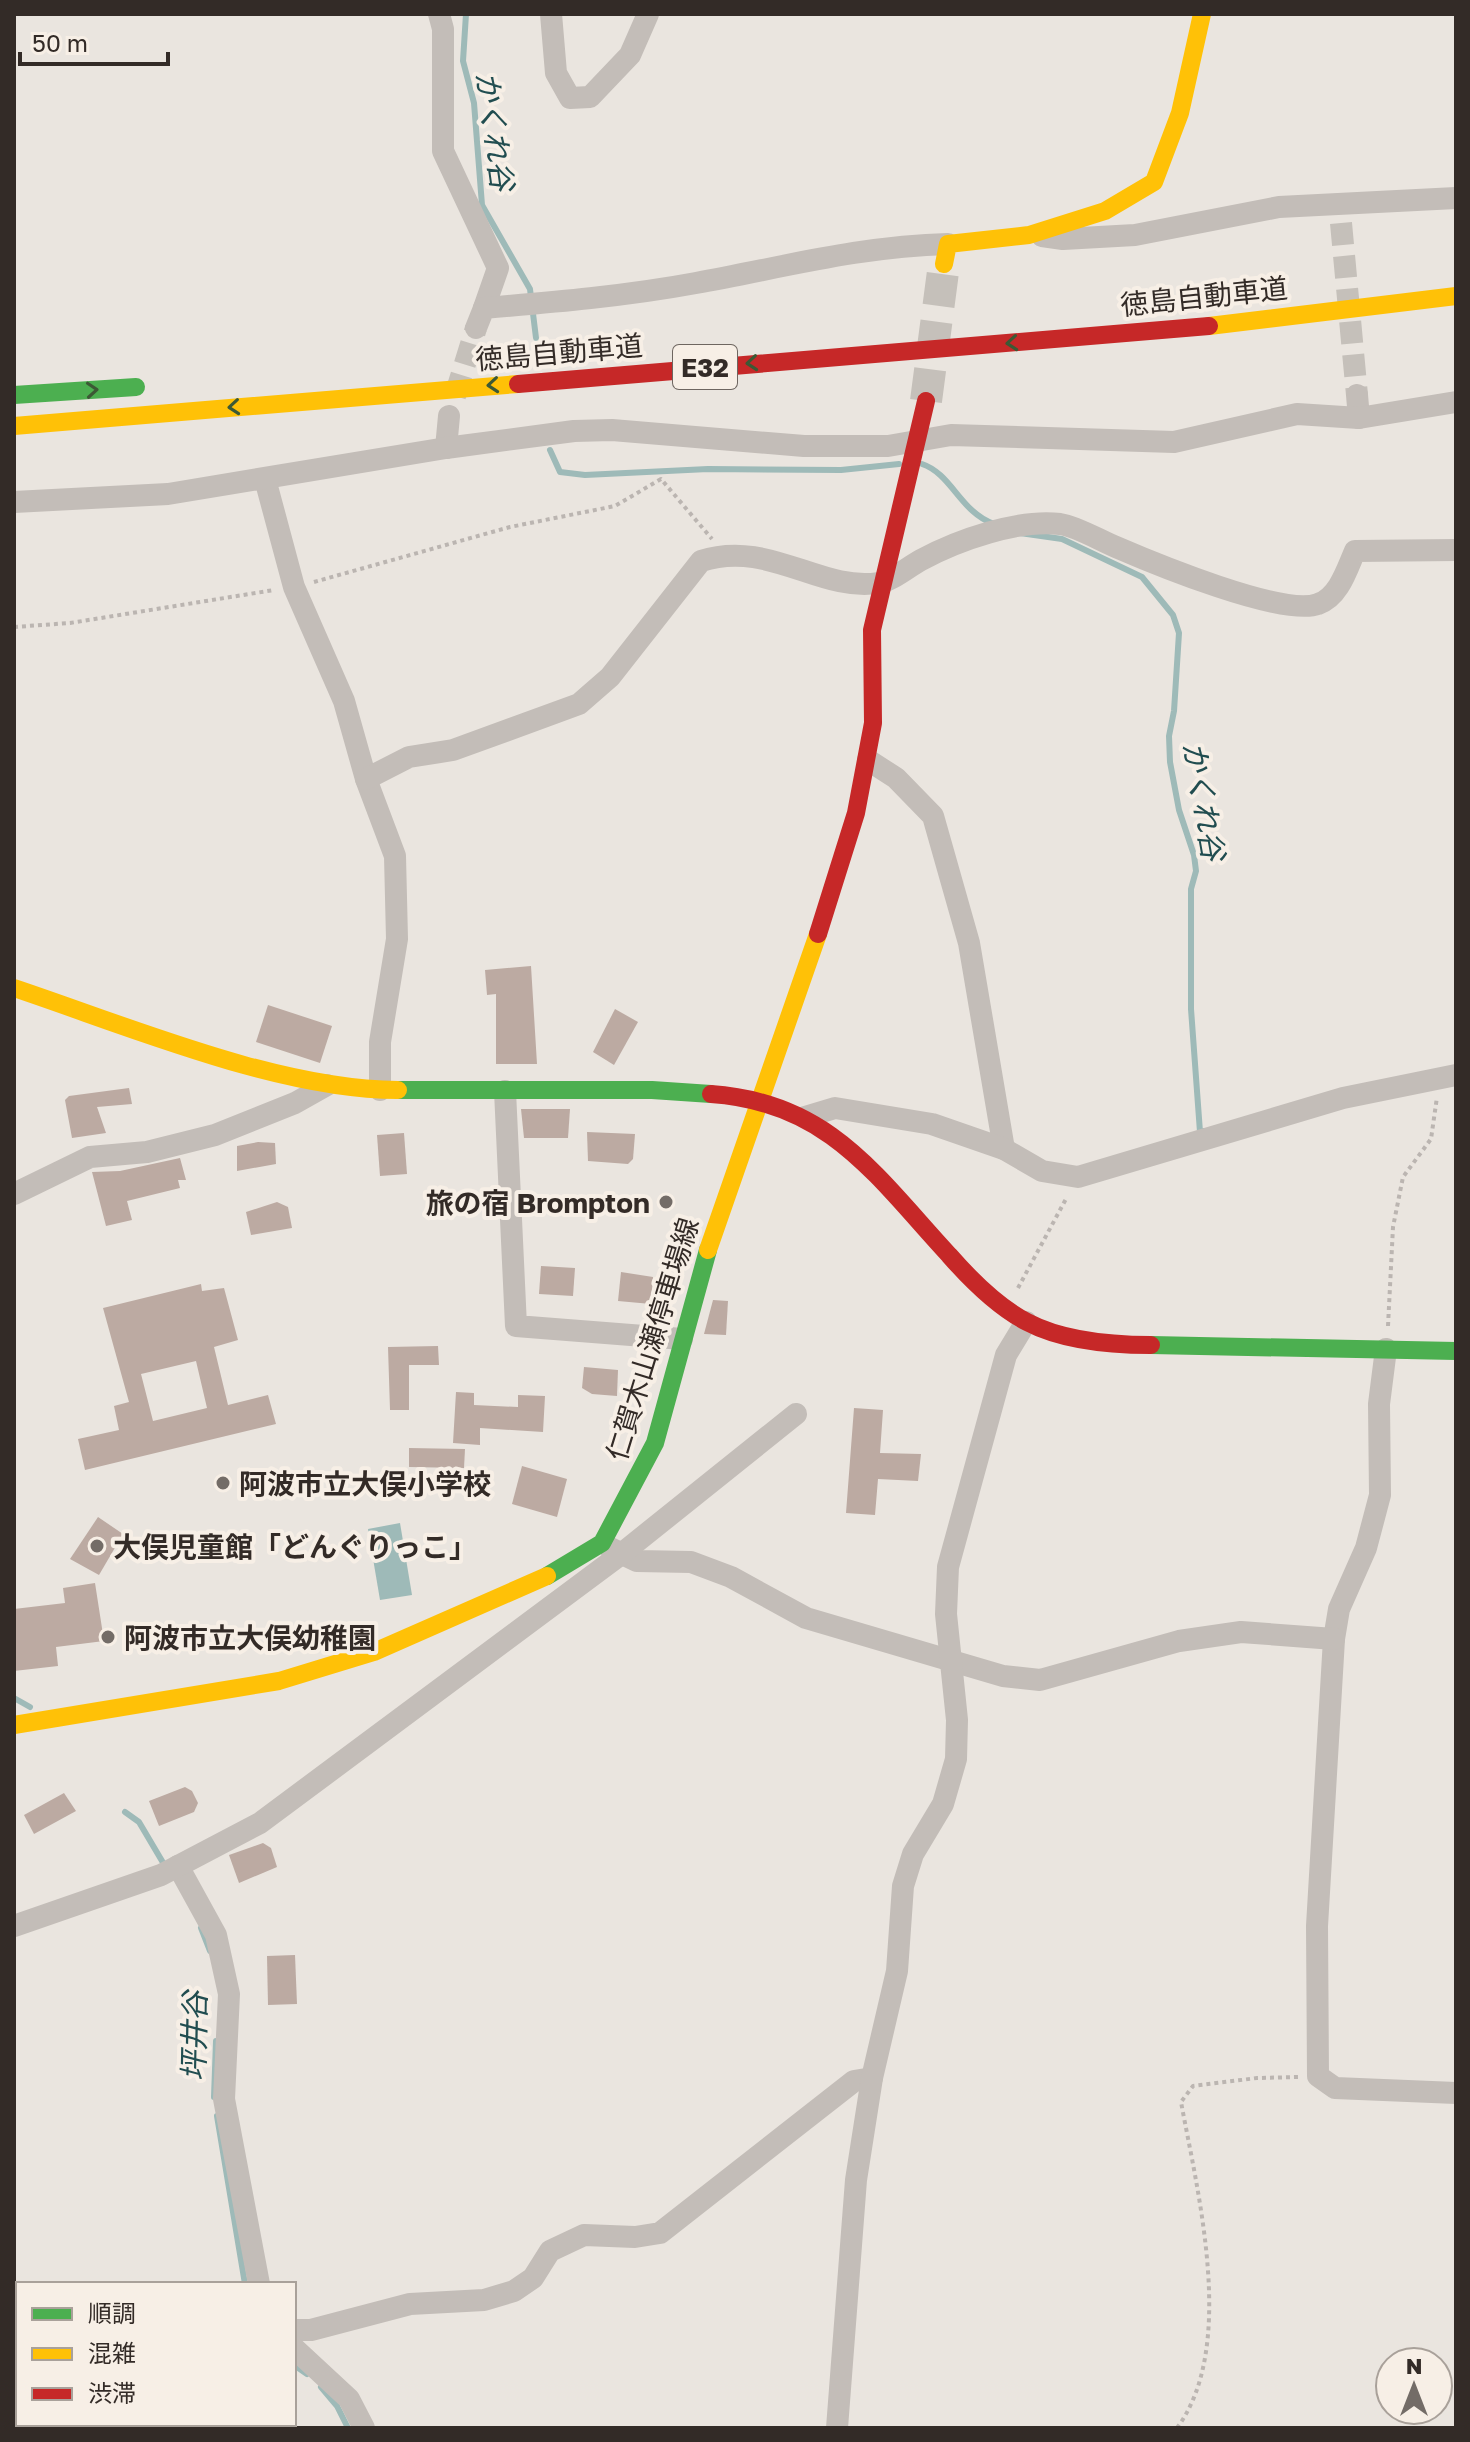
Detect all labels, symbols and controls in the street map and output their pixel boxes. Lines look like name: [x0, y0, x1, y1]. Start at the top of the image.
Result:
scale bar: [20, 16, 168, 66]
text: 50 m: [32, 28, 88, 57]
water label: かくれ谷: [469, 69, 522, 196]
street label: 徳島自動車道: [1119, 271, 1289, 321]
street label: 徳島自動車道: [474, 328, 644, 376]
one-way arrow: [1005, 334, 1018, 351]
road number: E32: [673, 345, 737, 389]
one-way arrow: [746, 355, 759, 372]
one-way arrow: [486, 376, 499, 393]
one-way arrow: [86, 382, 99, 399]
one-way arrow: [227, 398, 240, 415]
water label: かくれ谷: [1176, 739, 1233, 866]
place label: 旅の宿 Brompton: [425, 1186, 650, 1219]
marker: 旅の宿 Brompton: [657, 1193, 675, 1211]
street label: 仁賀木山瀬停車場線: [599, 1214, 705, 1464]
place label: 阿波市立大俣小学校: [239, 1467, 491, 1500]
marker: 阿波市立大俣小学校: [214, 1474, 232, 1492]
place label: 大俣児童館「どんぐりっこ」: [113, 1530, 477, 1563]
marker: 大俣児童館「どんぐりっこ」: [88, 1537, 106, 1555]
place label: 阿波市立大俣幼稚園: [124, 1621, 376, 1654]
marker: 阿波市立大俣幼稚園: [99, 1628, 117, 1646]
water label: 坪井谷: [175, 1988, 213, 2081]
legend: [16, 2282, 296, 2426]
text: 順調: [88, 2298, 136, 2327]
text: 混雑: [88, 2338, 136, 2367]
north arrow: [1374, 2346, 1454, 2426]
text: N: [1406, 2352, 1422, 2379]
text: 渋滞: [88, 2378, 136, 2407]

